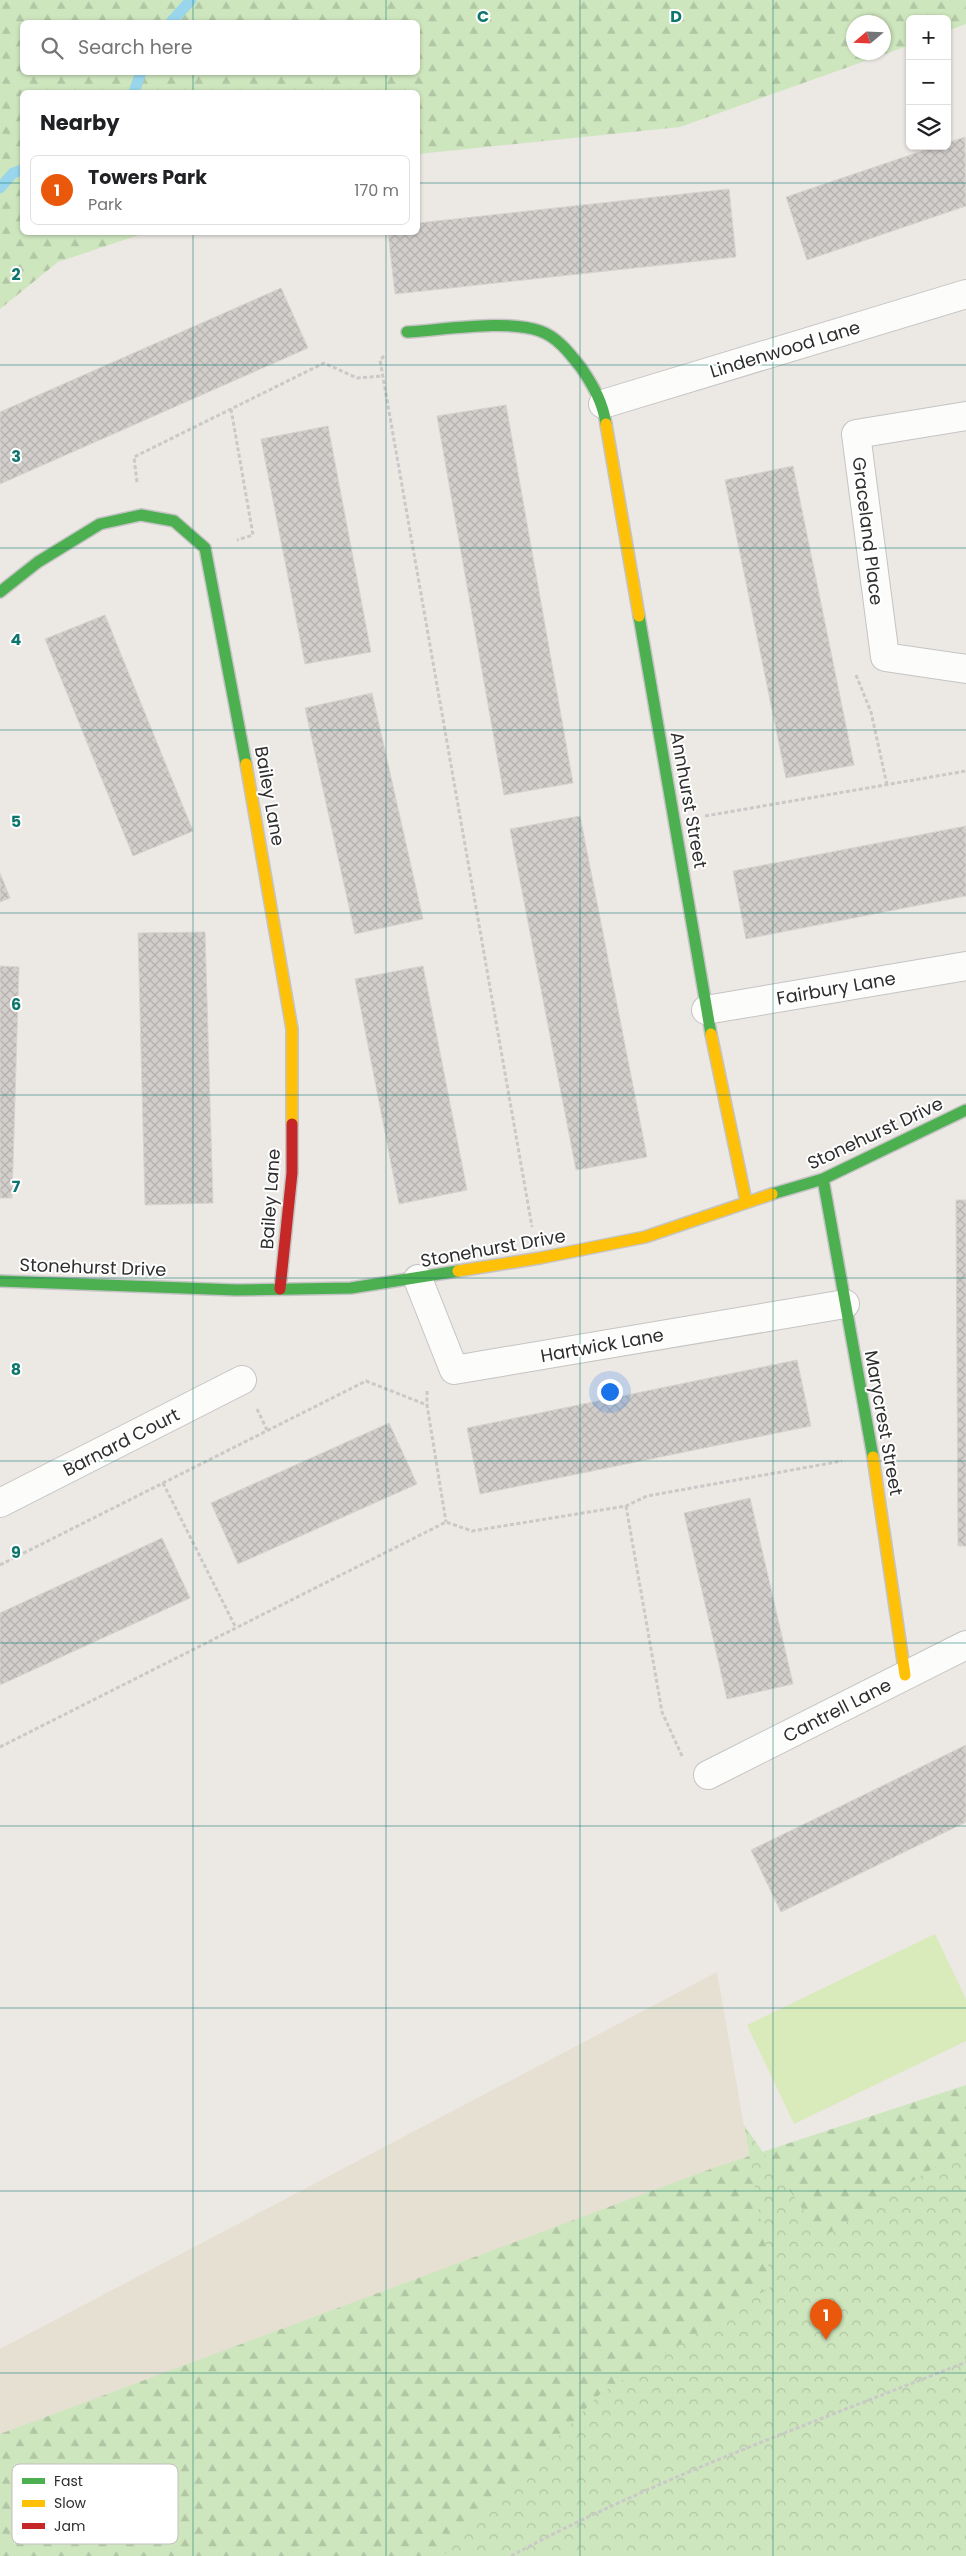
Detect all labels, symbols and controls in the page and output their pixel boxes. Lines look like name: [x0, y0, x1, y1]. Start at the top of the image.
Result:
text: C: [477, 5, 489, 28]
text: D: [670, 5, 682, 28]
north arrow: [846, 15, 891, 60]
map controls: [906, 15, 951, 150]
button: +: [906, 15, 951, 60]
search box: [20, 20, 420, 75]
icon: search: [38, 34, 66, 62]
text: Search here: [78, 34, 192, 61]
button: −: [906, 60, 951, 105]
button: layers: [906, 105, 951, 150]
text: Nearby: [40, 108, 120, 137]
text: Towers Park: [88, 164, 207, 191]
text: 1: [54, 179, 60, 202]
text: 170 m: [354, 179, 399, 202]
text: Park: [88, 193, 122, 216]
text: 2: [11, 263, 21, 286]
street label: Lindenwood Lane: [707, 314, 863, 384]
text: 3: [11, 445, 21, 468]
street label: Graceland Place: [847, 455, 889, 607]
text: 4: [11, 628, 22, 651]
street label: Annhurst Street: [665, 730, 713, 870]
street label: Bailey Lane: [249, 744, 291, 848]
text: 5: [11, 810, 21, 833]
street label: Fairbury Lane: [775, 965, 897, 1011]
text: 6: [11, 993, 21, 1016]
street label: Stonehurst Drive: [803, 1091, 947, 1175]
street label: Bailey Lane: [254, 1148, 286, 1250]
text: 7: [12, 1175, 21, 1198]
street label: Stonehurst Drive: [418, 1223, 568, 1273]
street label: Stonehurst Drive: [19, 1252, 167, 1282]
street label: Hartwick Lane: [538, 1322, 666, 1368]
street label: Marycrest Street: [859, 1349, 909, 1497]
text: 8: [11, 1358, 21, 1381]
your location: [597, 1379, 623, 1405]
street label: Barnard Court: [59, 1402, 183, 1482]
text: 9: [11, 1541, 21, 1564]
street label: Cantrell Lane: [779, 1672, 895, 1748]
pin: 1: [810, 2299, 842, 2340]
legend: [12, 2464, 178, 2544]
text: Fast: [54, 2471, 83, 2491]
text: Slow: [54, 2493, 87, 2513]
text: Jam: [54, 2516, 85, 2536]

